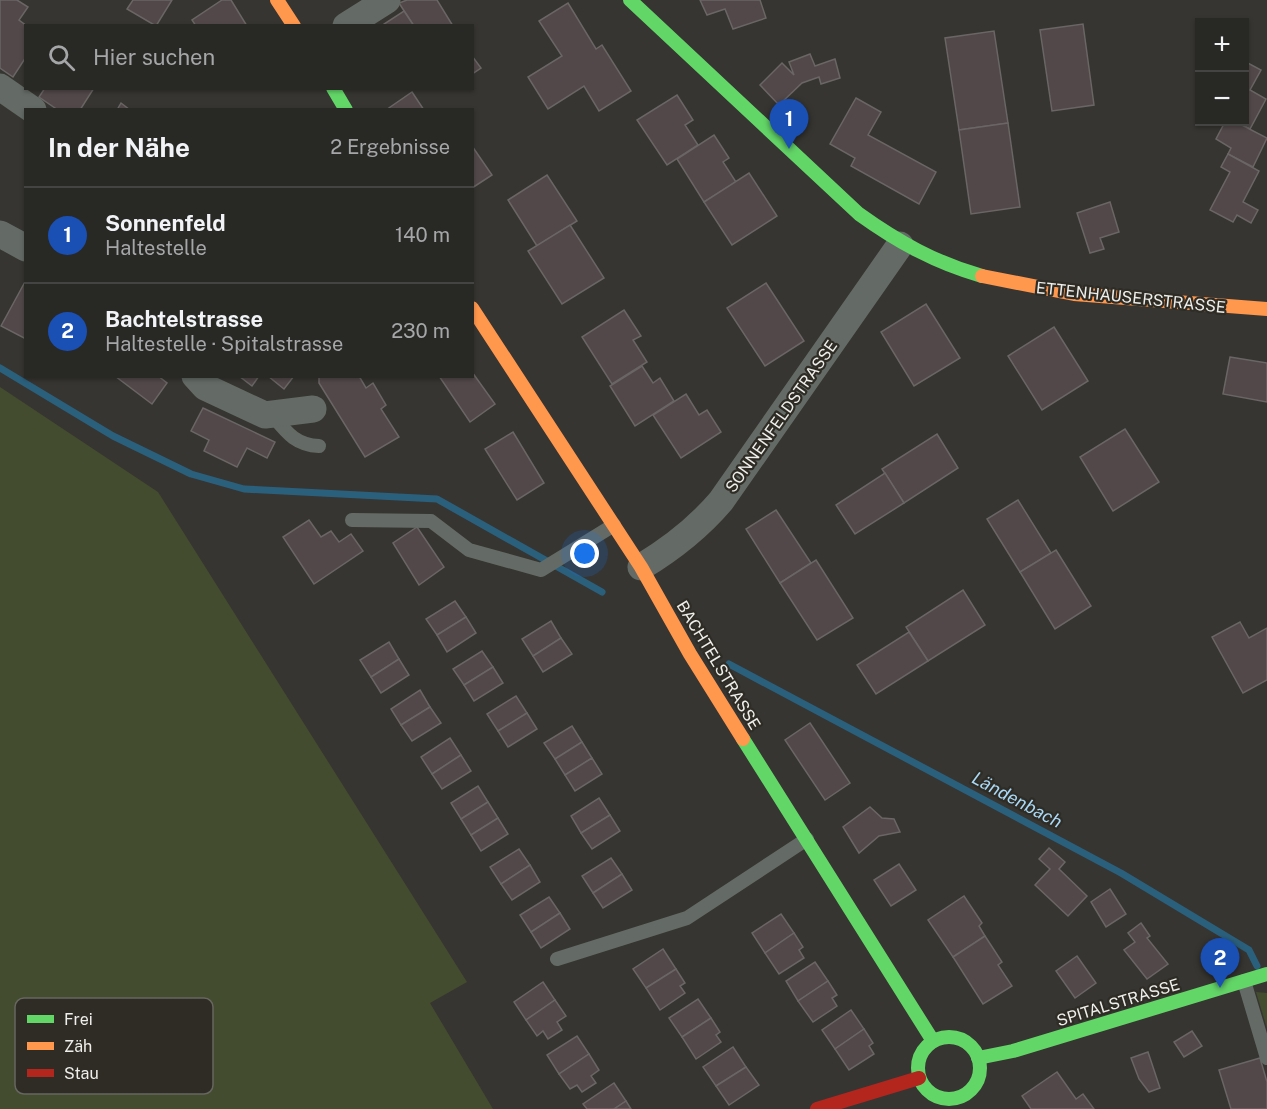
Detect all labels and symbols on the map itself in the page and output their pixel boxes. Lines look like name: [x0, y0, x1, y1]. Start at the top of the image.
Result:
pin: 1: [770, 100, 808, 149]
street label: ETTENHAUSERSTRASSE: [1035, 278, 1227, 317]
street label: SONNENFELDSTRASSE: [722, 336, 841, 496]
your location: [570, 539, 599, 568]
street label: BACHTELSTRASSE: [673, 597, 765, 733]
water label: Ländenbach: [969, 767, 1066, 832]
pin: 2: [1200, 938, 1240, 988]
street label: SPITALSTRASSE: [1054, 975, 1182, 1030]
legend: [15, 998, 213, 1094]
text: Frei: [64, 1010, 93, 1029]
text: Zäh: [64, 1037, 92, 1056]
text: Stau: [64, 1064, 99, 1083]

